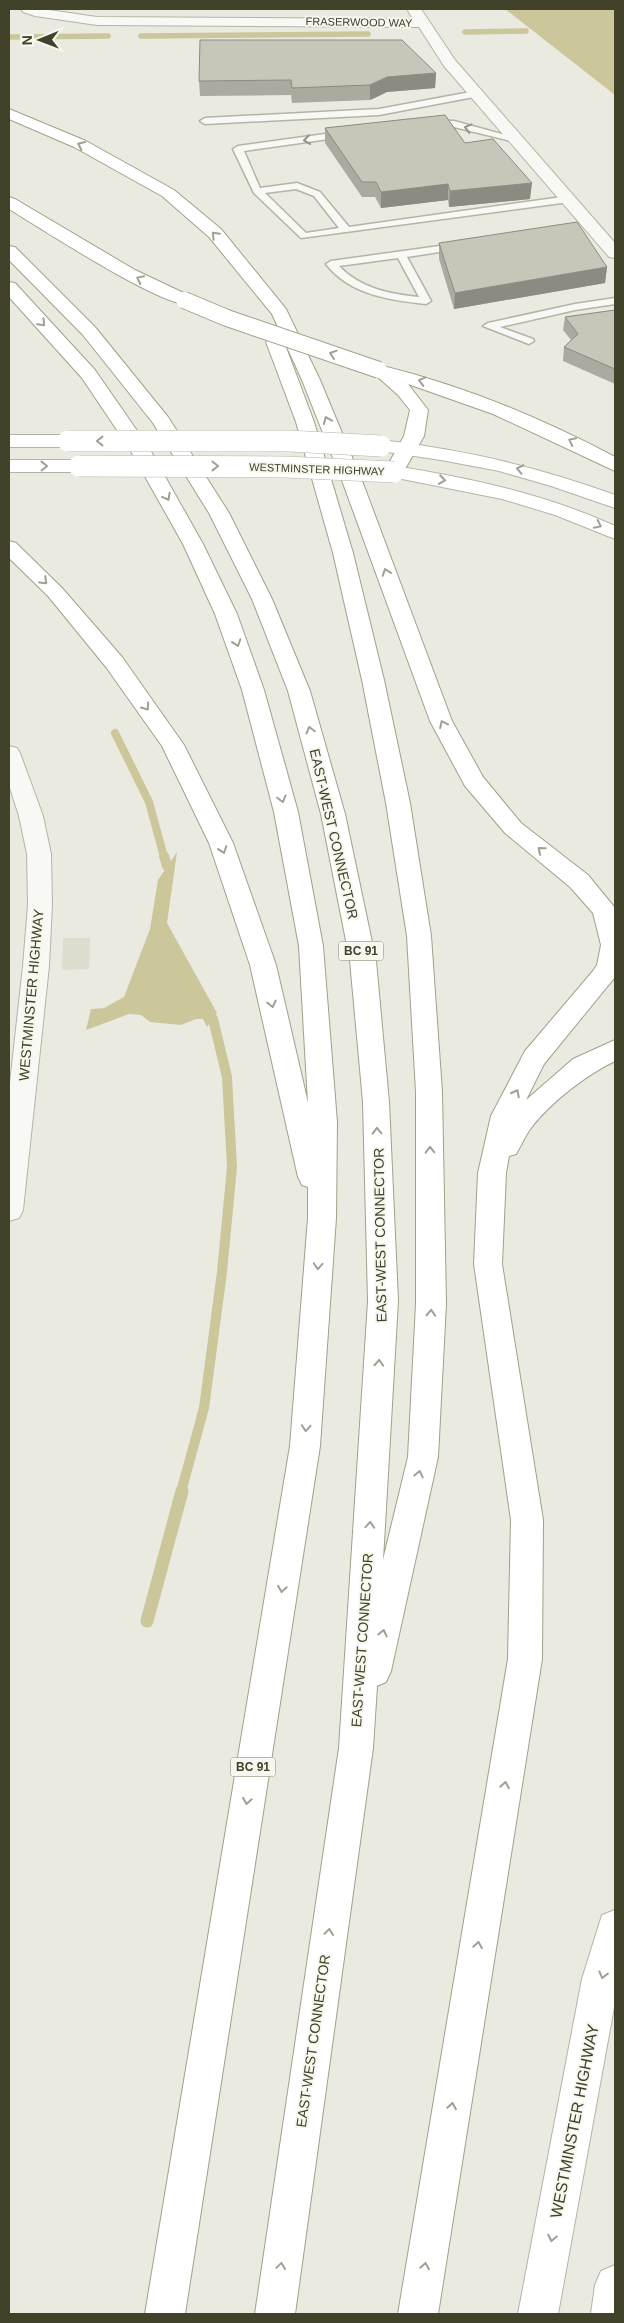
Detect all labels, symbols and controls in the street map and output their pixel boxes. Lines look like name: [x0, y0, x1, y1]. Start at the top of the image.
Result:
north arrow: [15, 15, 65, 65]
street label: FRASERWOOD WAY: [306, 15, 413, 29]
text: N: [19, 35, 35, 45]
one-way arrow: [464, 123, 473, 133]
one-way arrow: [303, 134, 311, 145]
one-way arrow: [77, 140, 86, 151]
one-way arrow: [212, 231, 221, 240]
one-way arrow: [136, 275, 145, 286]
one-way arrow: [36, 318, 45, 327]
one-way arrow: [329, 350, 338, 360]
one-way arrow: [418, 377, 426, 387]
one-way arrow: [323, 416, 334, 425]
one-way arrow: [96, 436, 104, 446]
one-way arrow: [569, 437, 578, 447]
one-way arrow: [40, 461, 48, 471]
one-way arrow: [212, 461, 220, 471]
street label: WESTMINSTER HIGHWAY: [249, 461, 386, 477]
one-way arrow: [515, 465, 524, 475]
one-way arrow: [438, 474, 446, 484]
one-way arrow: [160, 492, 170, 501]
one-way arrow: [592, 519, 601, 529]
one-way arrow: [382, 568, 392, 576]
one-way arrow: [38, 575, 47, 584]
one-way arrow: [231, 639, 241, 647]
one-way arrow: [140, 701, 149, 711]
one-way arrow: [438, 720, 449, 729]
one-way arrow: [305, 725, 316, 734]
street label: EAST-WEST CONNECTOR: [307, 747, 361, 921]
one-way arrow: [277, 795, 287, 803]
one-way arrow: [217, 845, 227, 853]
one-way arrow: [538, 848, 547, 856]
street label: WESTMINSTER HIGHWAY: [16, 908, 47, 1082]
road number: BC 91: [338, 941, 384, 960]
one-way arrow: [266, 1000, 277, 1009]
one-way arrow: [510, 1089, 520, 1098]
one-way arrow: [372, 1126, 383, 1134]
one-way arrow: [425, 1146, 435, 1154]
street label: EAST-WEST CONNECTOR: [370, 1148, 390, 1322]
one-way arrow: [313, 1262, 324, 1270]
one-way arrow: [425, 1308, 436, 1316]
one-way arrow: [374, 1359, 385, 1367]
one-way arrow: [301, 1425, 312, 1433]
one-way arrow: [413, 1470, 424, 1479]
one-way arrow: [364, 1521, 375, 1529]
street label: EAST-WEST CONNECTOR: [348, 1552, 376, 1728]
one-way arrow: [277, 1584, 287, 1593]
one-way arrow: [377, 1628, 388, 1637]
road number: BC 91: [230, 1758, 276, 1776]
one-way arrow: [499, 1781, 509, 1789]
one-way arrow: [243, 1797, 253, 1805]
one-way arrow: [323, 1927, 334, 1935]
one-way arrow: [473, 1941, 483, 1950]
street label: EAST-WEST CONNECTOR: [293, 1953, 333, 2129]
one-way arrow: [598, 1971, 608, 1979]
street label: WESTMINSTER HIGHWAY: [547, 2022, 602, 2220]
one-way arrow: [446, 2101, 456, 2110]
one-way arrow: [547, 2233, 557, 2242]
one-way arrow: [276, 2262, 286, 2270]
one-way arrow: [420, 2262, 430, 2271]

